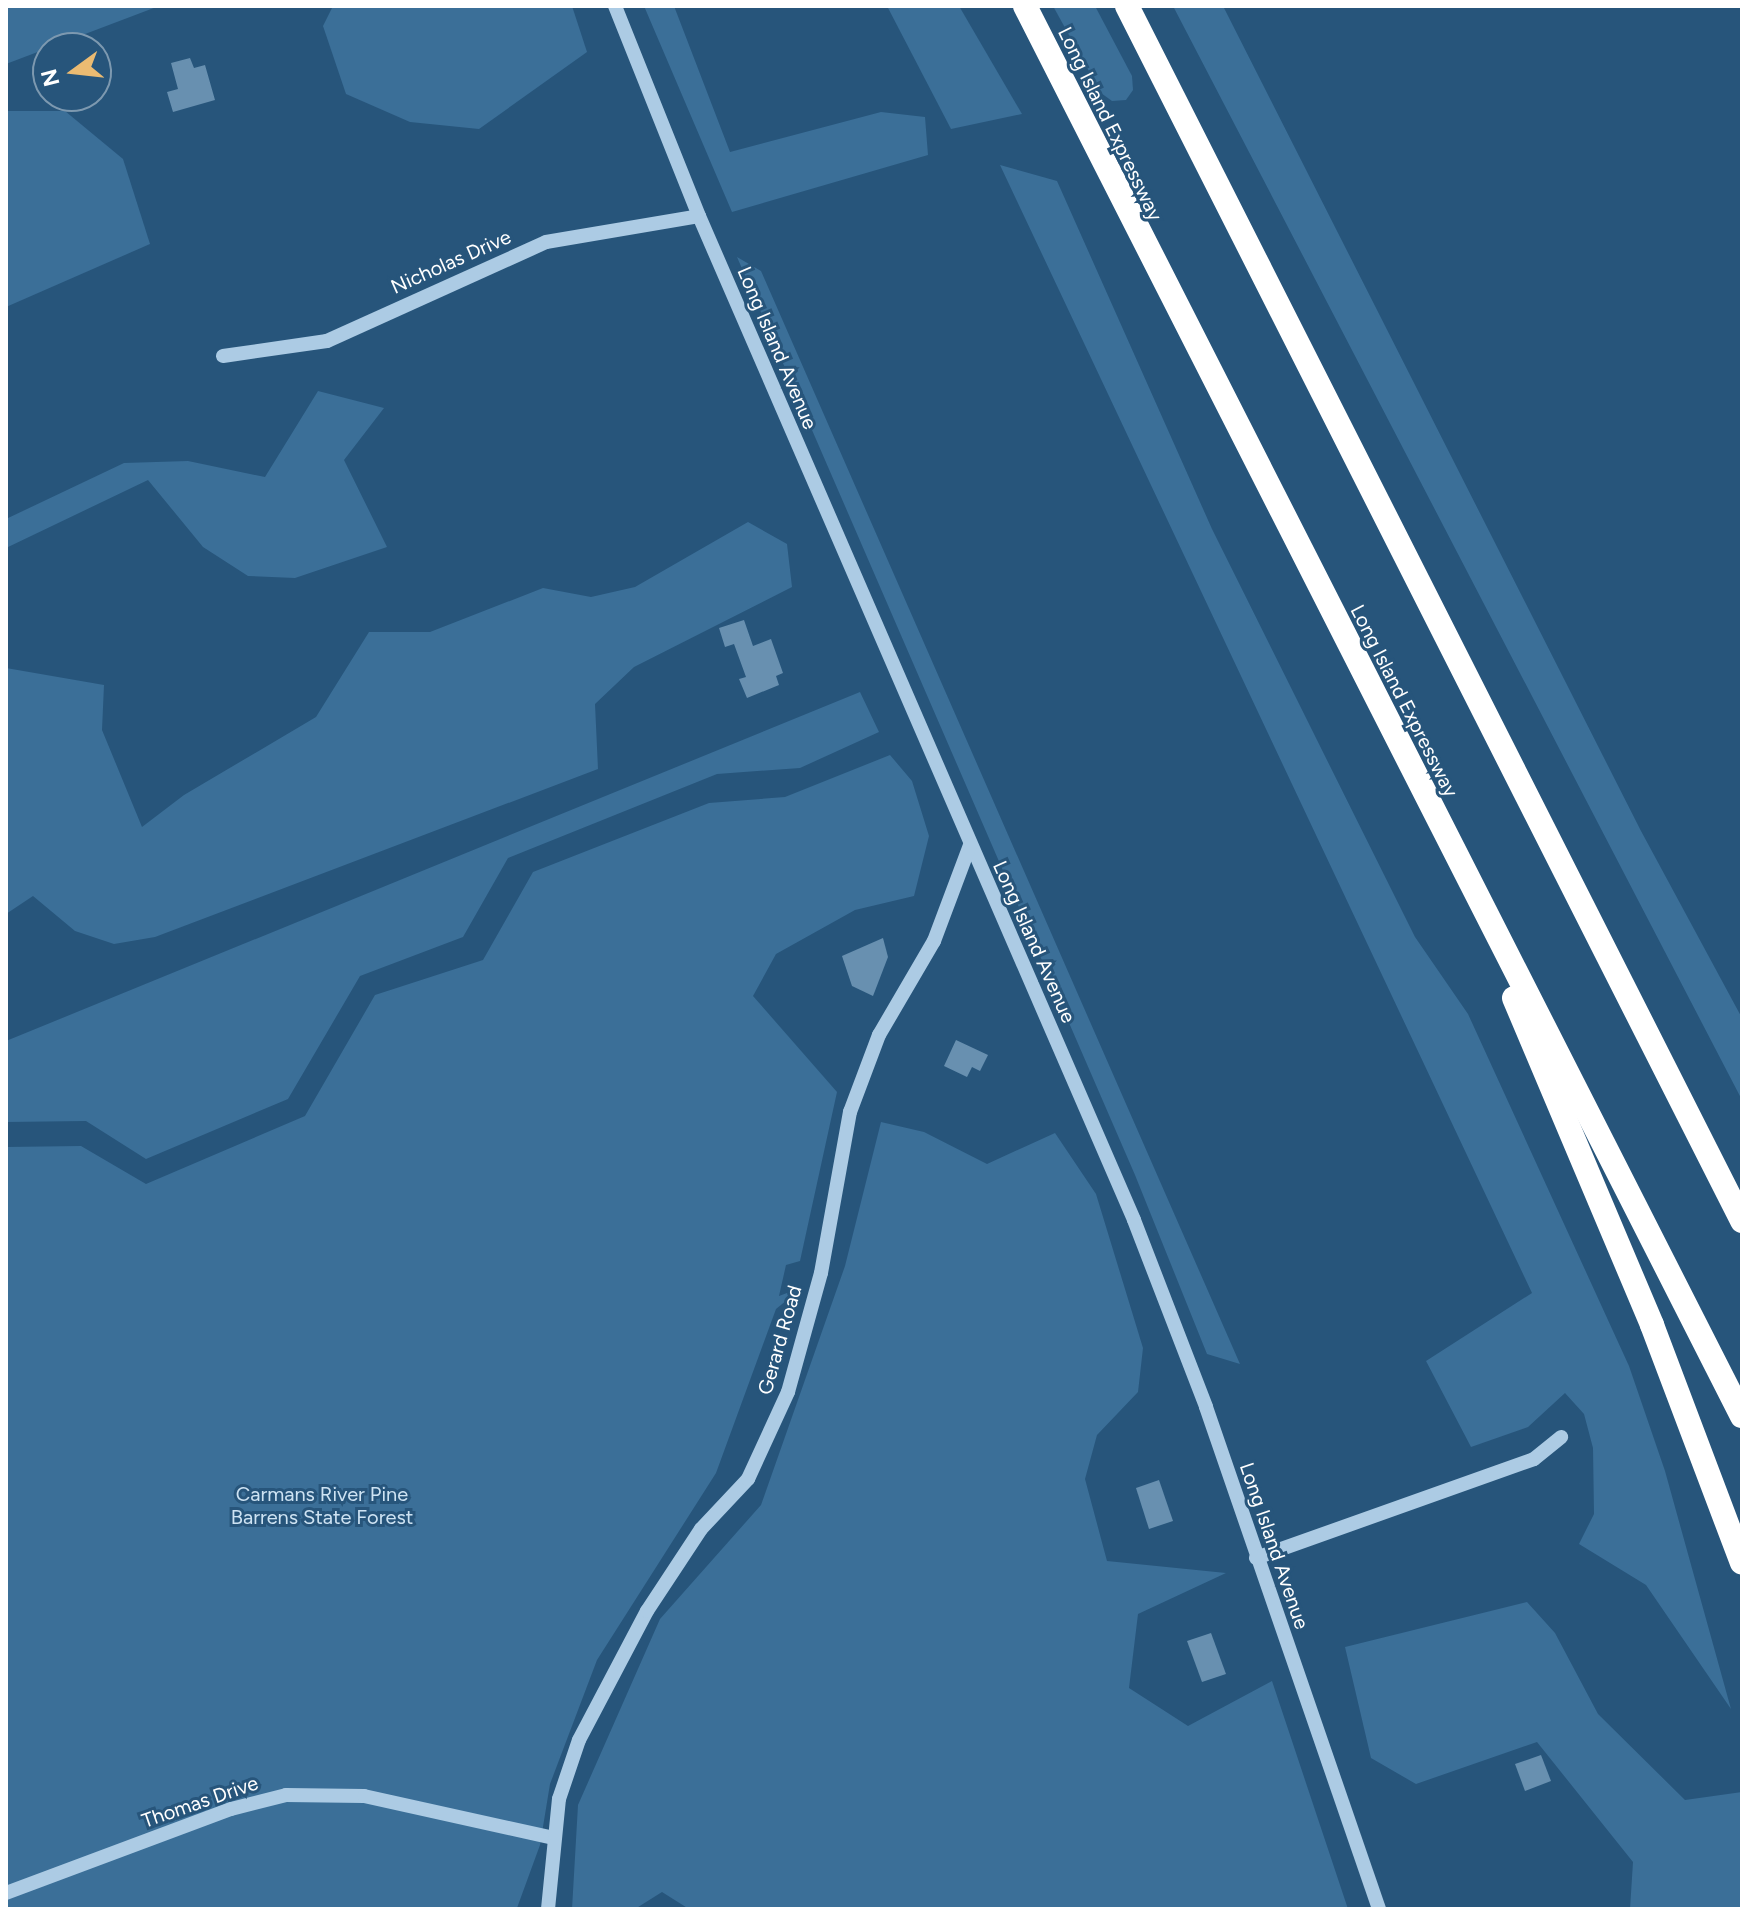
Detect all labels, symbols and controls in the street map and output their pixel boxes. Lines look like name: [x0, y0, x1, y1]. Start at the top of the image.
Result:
street label: Long Island Expressway: [1053, 23, 1167, 225]
north arrow: [32, 32, 112, 112]
text: N: [35, 66, 66, 90]
street label: Nicholas Drive: [387, 225, 515, 299]
street label: Long Island Avenue: [732, 263, 822, 433]
street label: Long Island Expressway: [1345, 601, 1463, 801]
street label: Long Island Avenue: [988, 857, 1080, 1027]
street label: Gerard Road: [753, 1283, 807, 1397]
street label: Long Island Avenue: [1234, 1460, 1314, 1632]
park label: Carmans River Pine Barrens State Forest: [231, 1482, 413, 1529]
street label: Thomas Drive: [139, 1771, 261, 1833]

